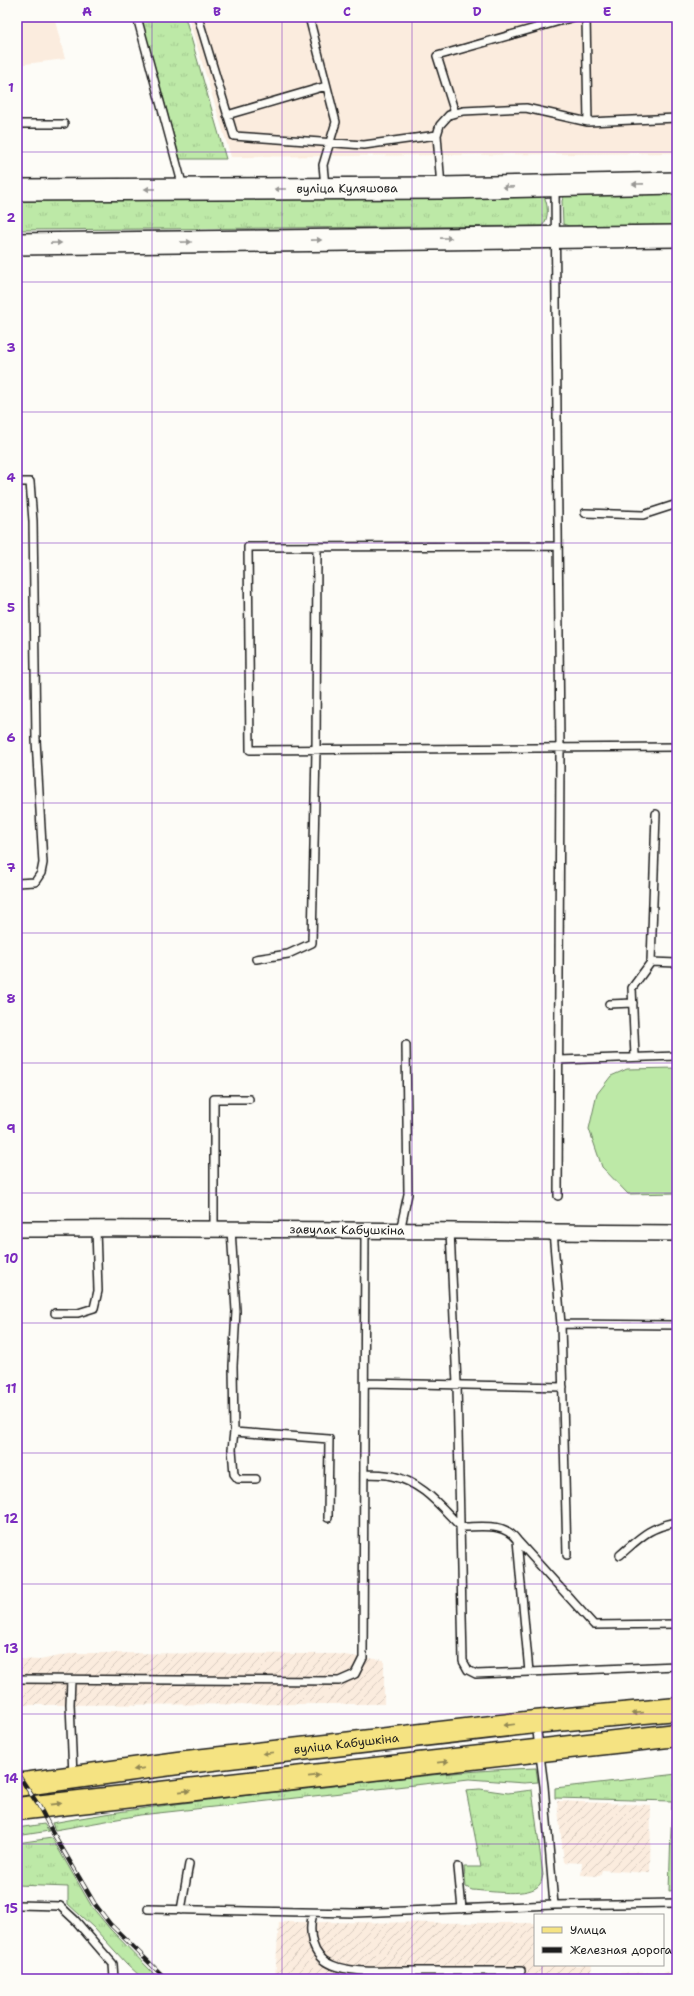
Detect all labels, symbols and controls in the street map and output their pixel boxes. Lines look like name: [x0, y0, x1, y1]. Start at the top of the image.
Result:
text: A: [82, 3, 92, 20]
text: B: [213, 3, 221, 20]
text: C: [343, 3, 351, 20]
text: D: [472, 3, 482, 20]
text: E: [603, 3, 612, 20]
text: 1: [8, 79, 14, 96]
street label: вуліца Куляшова: [296, 180, 398, 197]
one-way arrow: [631, 181, 644, 187]
one-way arrow: [501, 184, 514, 190]
one-way arrow: [143, 186, 156, 192]
one-way arrow: [273, 186, 286, 192]
text: 2: [6, 209, 16, 226]
one-way arrow: [440, 235, 453, 241]
one-way arrow: [310, 237, 323, 243]
one-way arrow: [180, 239, 193, 245]
one-way arrow: [50, 240, 63, 246]
text: 3: [6, 339, 16, 356]
text: 4: [6, 469, 16, 486]
text: 5: [7, 599, 15, 616]
text: 6: [6, 729, 16, 746]
text: 7: [6, 859, 16, 876]
text: 8: [6, 990, 16, 1007]
text: 9: [6, 1120, 16, 1137]
street label: завулак Кабушкіна: [289, 1221, 405, 1238]
text: 10: [4, 1250, 18, 1267]
text: 11: [5, 1380, 17, 1397]
text: 12: [4, 1510, 18, 1527]
text: 13: [4, 1640, 18, 1657]
one-way arrow: [632, 1709, 644, 1716]
one-way arrow: [503, 1722, 515, 1728]
street label: вуліца Кабушкіна: [293, 1730, 400, 1758]
one-way arrow: [262, 1750, 274, 1756]
one-way arrow: [437, 1758, 449, 1765]
one-way arrow: [133, 1765, 145, 1772]
text: 14: [4, 1770, 18, 1787]
one-way arrow: [308, 1773, 320, 1779]
one-way arrow: [179, 1788, 191, 1794]
one-way arrow: [50, 1801, 62, 1808]
text: 15: [4, 1900, 18, 1917]
legend: [534, 1914, 664, 1966]
text: Улица: [570, 1922, 607, 1938]
text: Железная дорога: [570, 1942, 673, 1958]

